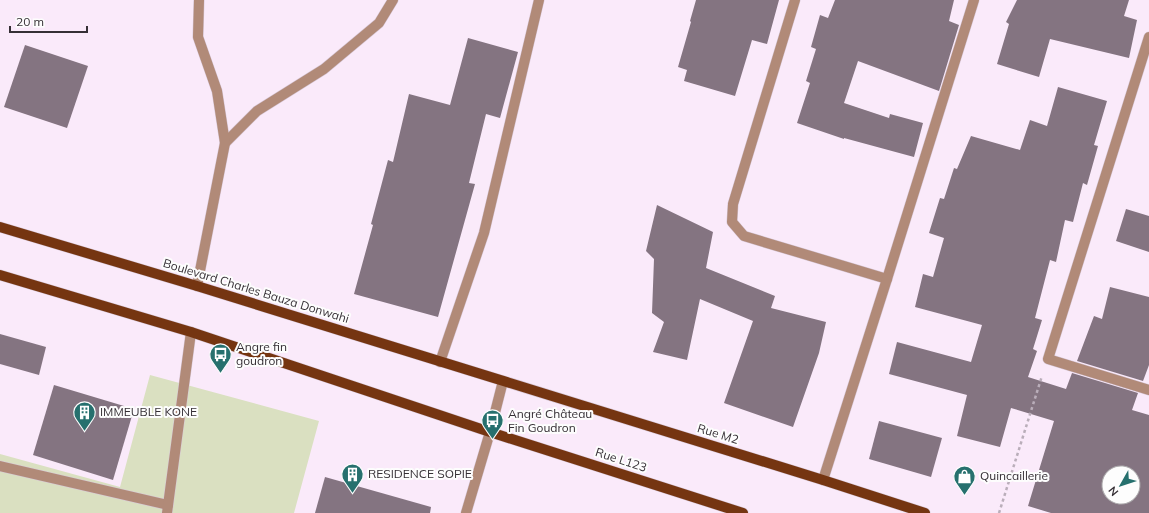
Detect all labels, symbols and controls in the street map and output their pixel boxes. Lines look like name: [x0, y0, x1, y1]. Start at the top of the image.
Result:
scale bar: [10, 8, 87, 34]
text: 20 m: [16, 14, 44, 29]
street label: Boulevard Charles Bauza Donwahi: [161, 255, 351, 326]
place label: Angre fin goudron: [236, 339, 287, 368]
bus stop icon: Angre fin goudron: [207, 341, 233, 374]
building icon: IMMEUBLE KONE: [71, 399, 97, 432]
place label: IMMEUBLE KONE: [100, 404, 197, 419]
place label: Angré Château Fin Goudron: [508, 406, 592, 435]
bus stop icon: Angré Château Fin Goudron: [479, 408, 505, 441]
street label: Rue M2: [696, 420, 741, 447]
street label: Rue L123: [594, 444, 649, 475]
building icon: RESIDENCE SOPIE: [339, 461, 365, 494]
shop icon: Quincaillerie: [951, 463, 977, 496]
north arrow: [1101, 465, 1141, 505]
place label: RESIDENCE SOPIE: [368, 466, 472, 481]
place label: Quincaillerie: [980, 468, 1048, 483]
text: N: [1105, 484, 1121, 499]

